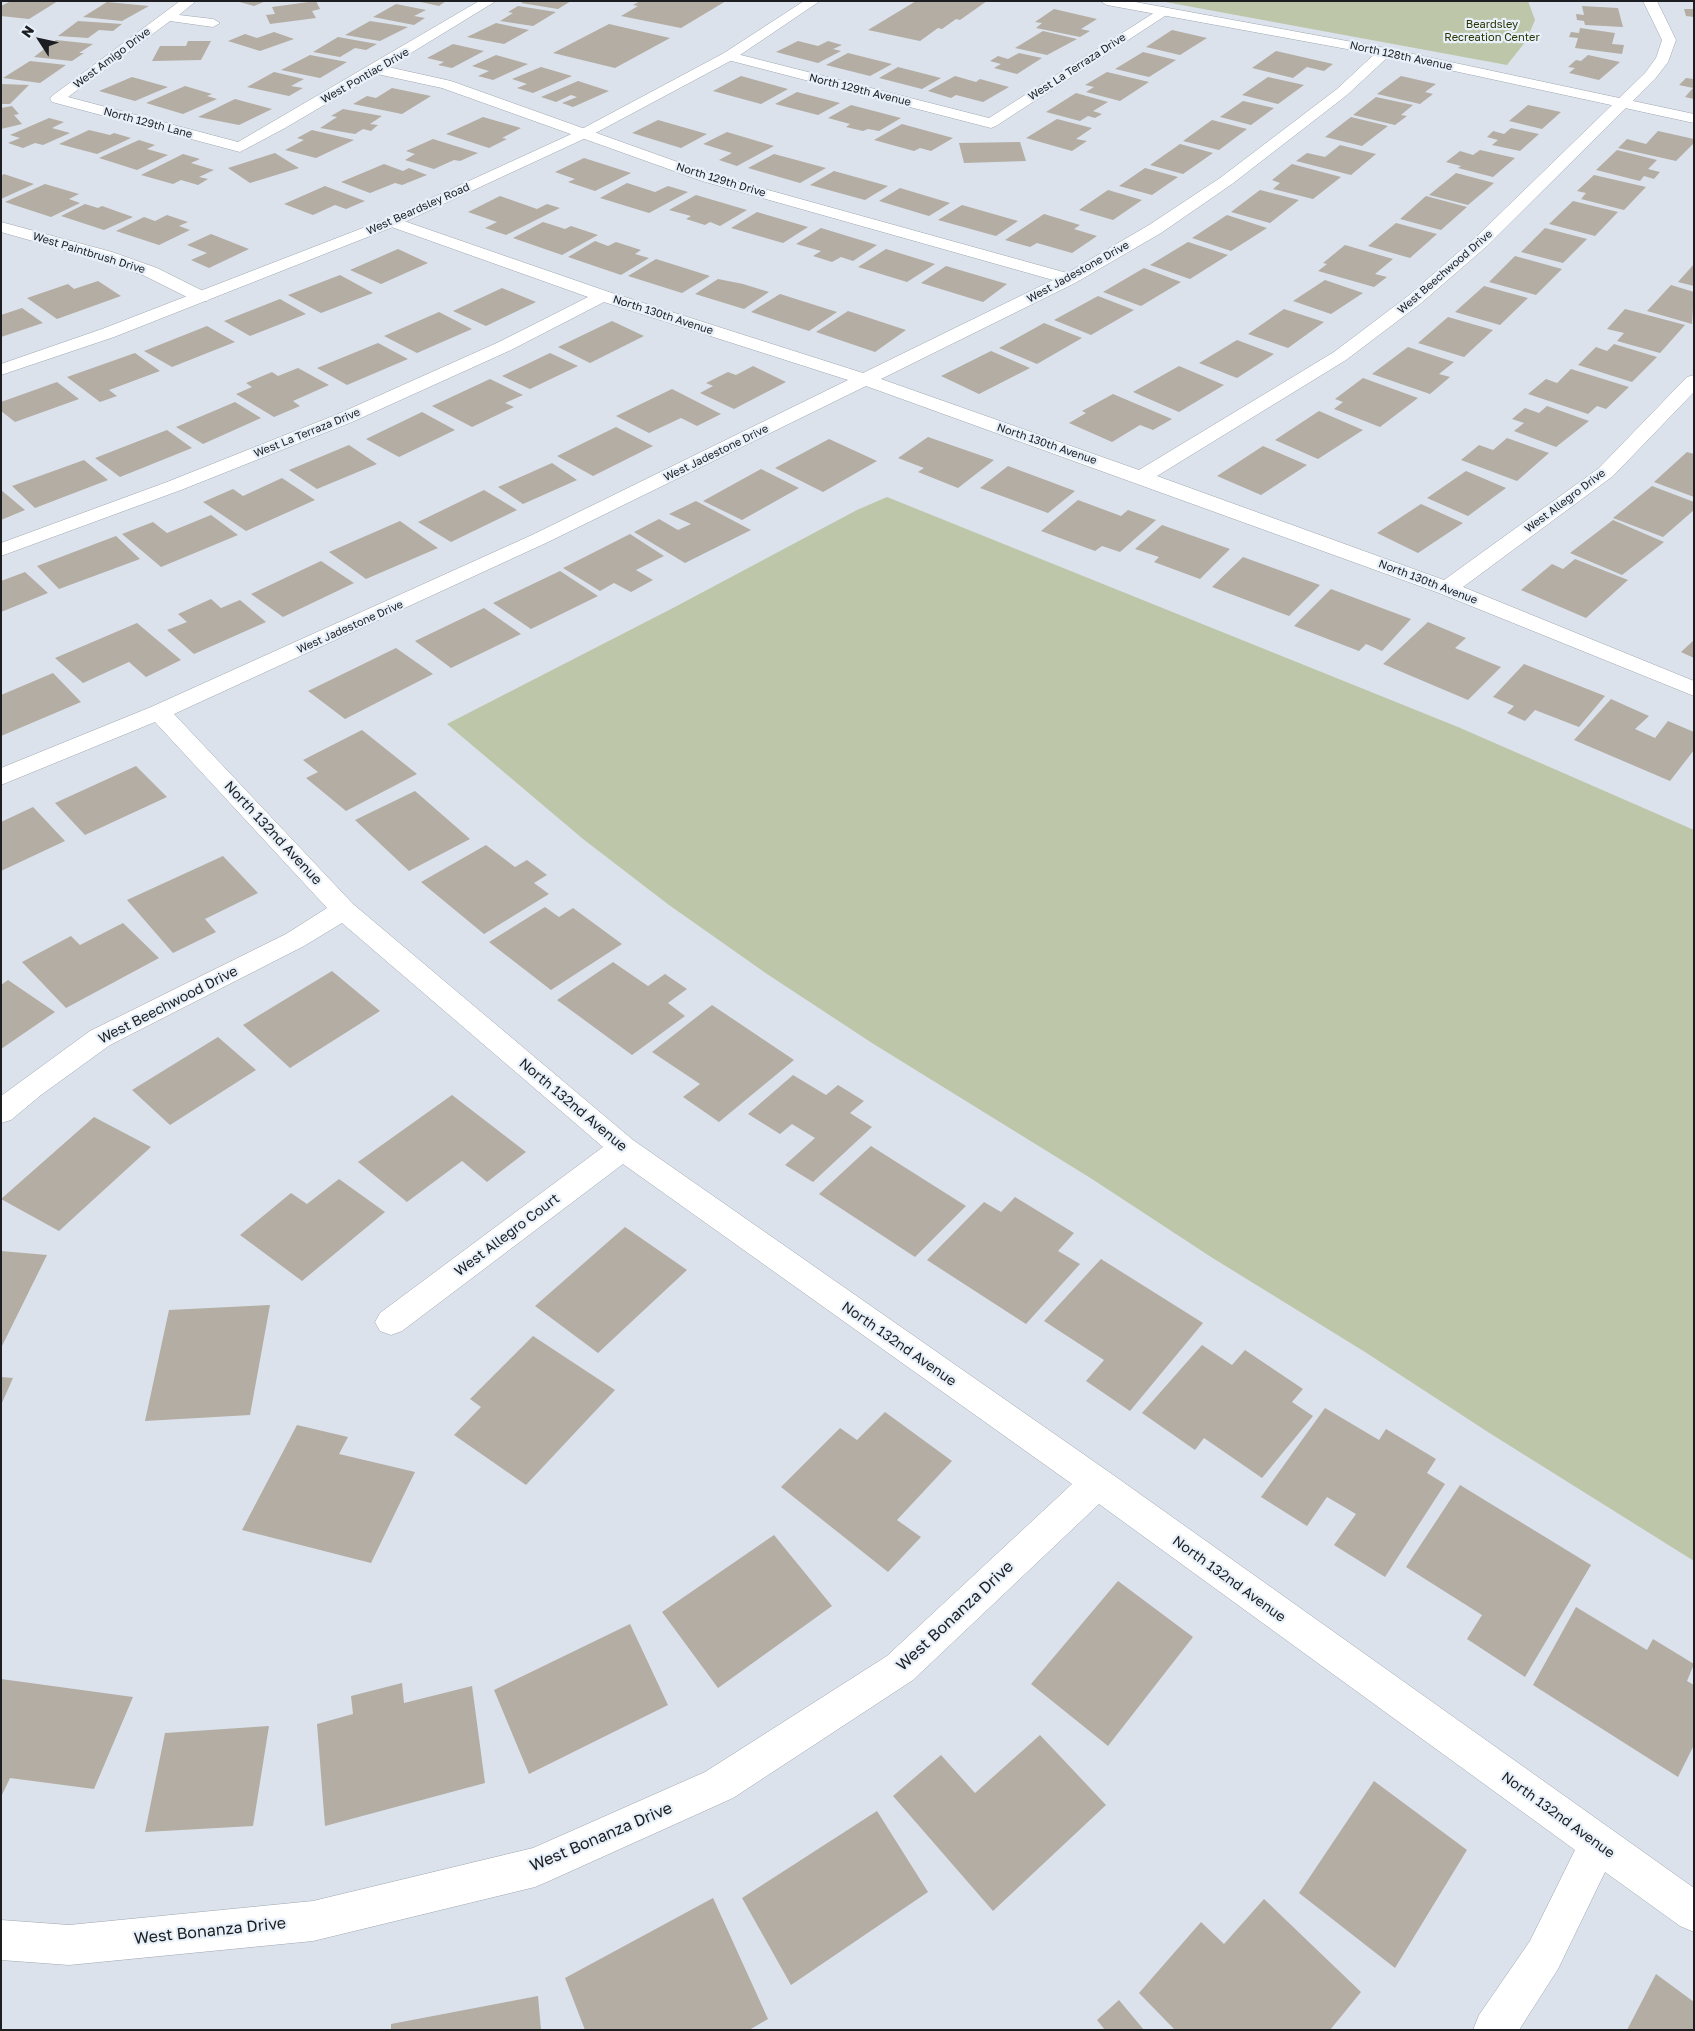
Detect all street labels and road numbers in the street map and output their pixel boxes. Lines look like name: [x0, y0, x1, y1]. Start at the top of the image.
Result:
street label: West Amigo Drive: [71, 25, 153, 91]
street label: West La Terraza Drive: [1026, 31, 1128, 103]
street label: North 128th Avenue: [1348, 39, 1454, 73]
street label: West Pontiac Drive: [319, 45, 411, 107]
street label: North 129th Avenue: [808, 71, 912, 109]
street label: North 129th Lane: [102, 105, 194, 141]
street label: North 129th Drive: [675, 160, 767, 200]
street label: West Beardsley Road: [364, 180, 472, 238]
street label: West Beechwood Drive: [1395, 227, 1495, 317]
street label: West Paintbrush Drive: [31, 230, 147, 276]
street label: West Jadestone Drive: [1025, 238, 1131, 306]
street label: North 130th Avenue: [611, 293, 715, 337]
street label: West La Terraza Drive: [252, 406, 362, 460]
street label: North 130th Avenue: [995, 421, 1099, 467]
street label: West Jadestone Drive: [661, 422, 771, 484]
street label: West Allegro Drive: [1522, 466, 1608, 536]
street label: North 130th Avenue: [1377, 557, 1479, 607]
street label: West Jadestone Drive: [295, 598, 405, 656]
street label: North 132nd Avenue: [221, 778, 325, 888]
street label: West Beechwood Drive: [96, 963, 240, 1047]
street label: North 132nd Avenue: [516, 1055, 630, 1155]
street label: West Allegro Court: [451, 1190, 563, 1280]
street label: North 132nd Avenue: [839, 1298, 959, 1390]
street label: North 132nd Avenue: [1169, 1532, 1289, 1626]
street label: West Bonanza Drive: [893, 1557, 1017, 1675]
street label: North 132nd Avenue: [1498, 1768, 1618, 1862]
street label: West Bonanza Drive: [527, 1798, 675, 1876]
street label: West Bonanza Drive: [133, 1913, 287, 1949]

